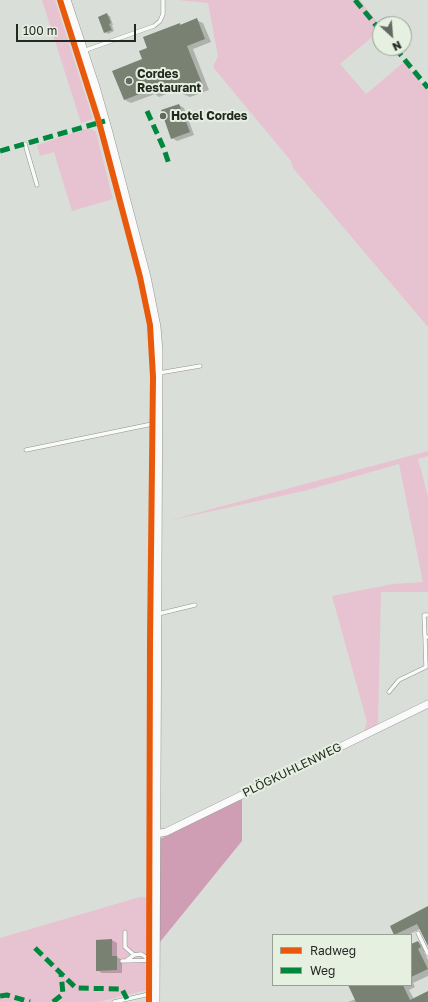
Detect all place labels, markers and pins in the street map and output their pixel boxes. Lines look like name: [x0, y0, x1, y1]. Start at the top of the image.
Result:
place label: Cordes Restaurant: [137, 67, 201, 95]
marker: Cordes Restaurant: [124, 76, 134, 86]
place label: Hotel Cordes: [171, 109, 248, 123]
marker: Hotel Cordes: [158, 111, 168, 121]

